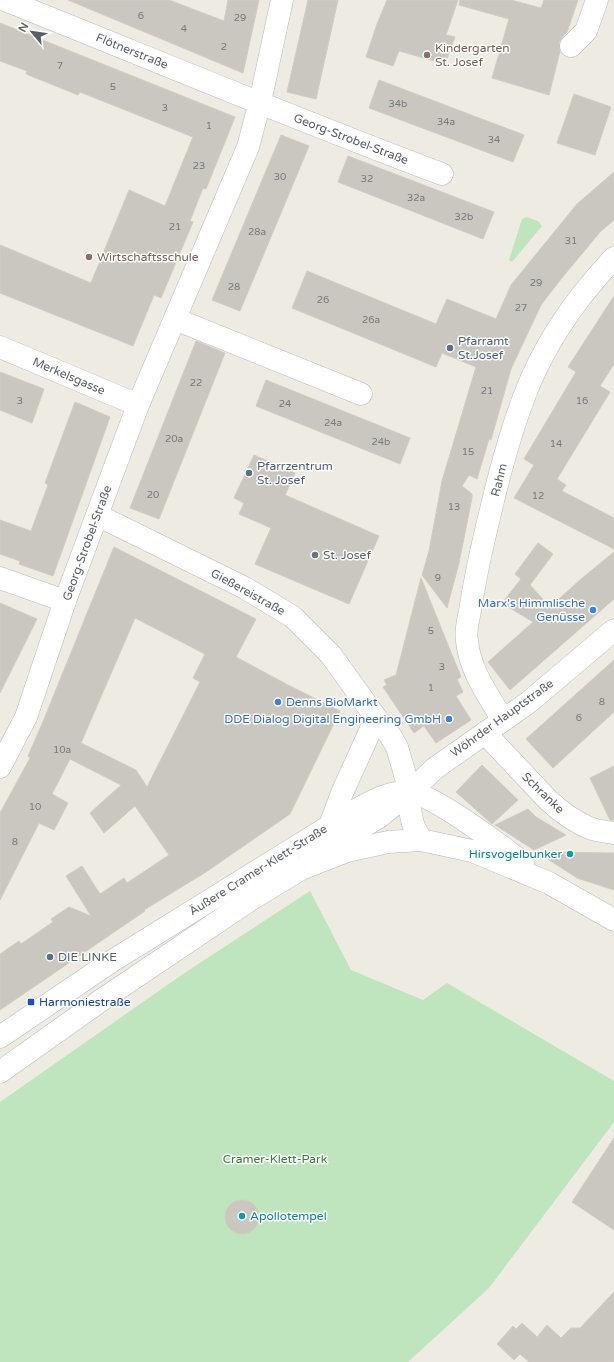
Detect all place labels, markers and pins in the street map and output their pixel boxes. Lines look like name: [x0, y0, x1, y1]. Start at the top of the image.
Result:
place label: Kindergarten St. Josef: [435, 41, 510, 69]
marker: Kindergarten St. Josef: [422, 50, 432, 60]
place label: Wirtschaftsschule: [97, 250, 199, 264]
marker: Wirtschaftsschule: [84, 252, 94, 262]
place label: Pfarramt St.Josef: [458, 334, 509, 362]
marker: Pfarramt St.Josef: [445, 343, 455, 353]
place label: Pfarrzentrum St. Josef: [257, 459, 333, 487]
marker: Pfarrzentrum St. Josef: [244, 468, 254, 478]
place label: St. Josef: [323, 548, 371, 562]
marker: St. Josef: [310, 550, 320, 560]
place label: Marx's Himmlische Genüsse: [478, 596, 585, 624]
marker: Marx's Himmlische Genüsse: [588, 605, 598, 615]
place label: Denns BioMarkt: [286, 695, 378, 709]
marker: Denns BioMarkt: [273, 697, 283, 707]
place label: DDE Dialog Digital Engineering GmbH: [224, 712, 441, 726]
marker: DDE Dialog Digital Engineering GmbH: [444, 714, 454, 724]
place label: Hirsvogelbunker: [469, 847, 562, 861]
marker: Hirsvogelbunker: [565, 849, 575, 859]
place label: DIE LINKE: [58, 950, 117, 964]
marker: DIE LINKE: [45, 952, 55, 962]
place label: Harmoniestraße: [39, 995, 131, 1009]
marker: Harmoniestraße: [26, 997, 36, 1007]
place label: Apollotempel: [250, 1209, 327, 1223]
marker: Apollotempel: [237, 1211, 247, 1221]

